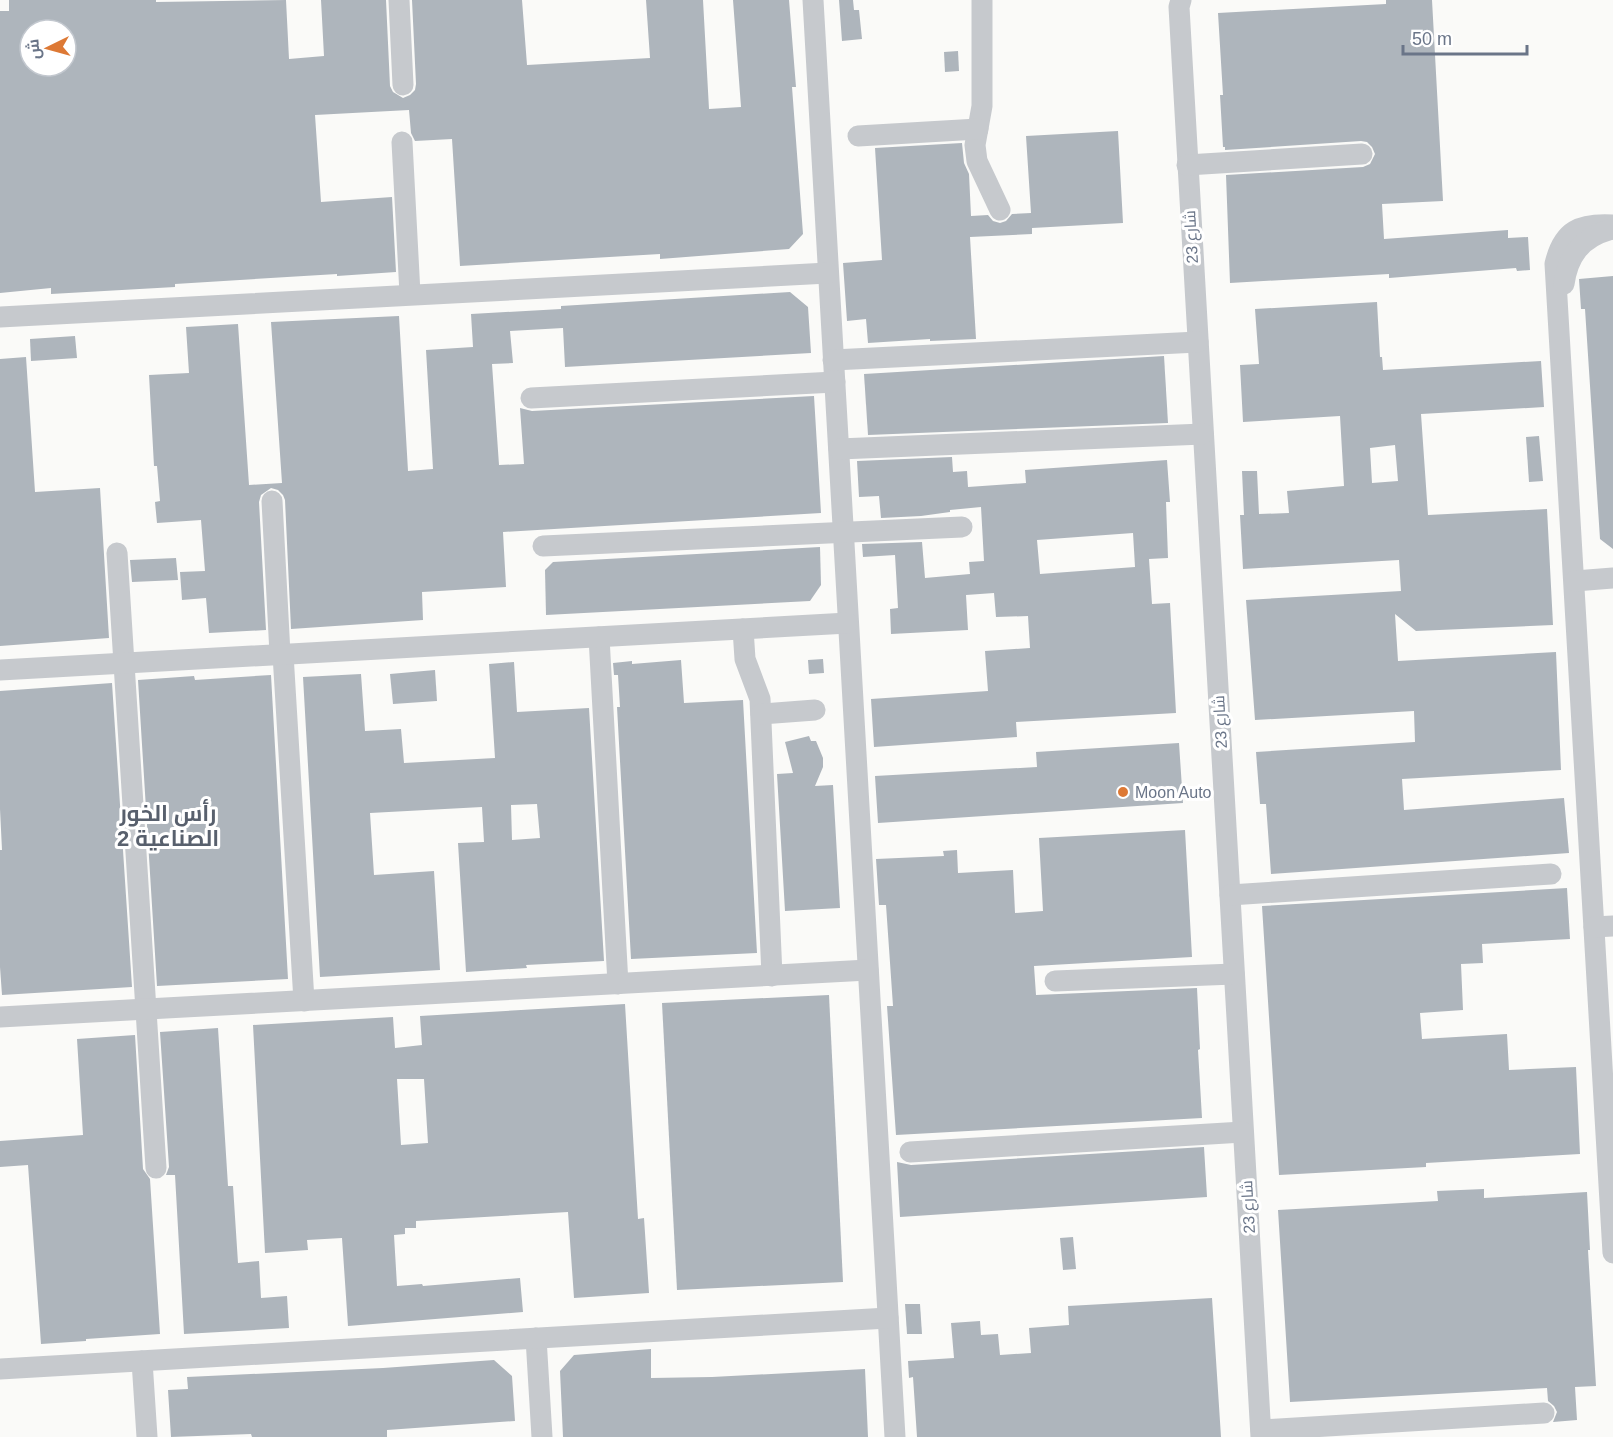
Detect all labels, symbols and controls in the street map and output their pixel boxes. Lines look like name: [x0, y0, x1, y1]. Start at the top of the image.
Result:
north arrow: [18, 18, 78, 78]
scale bar: [1403, 18, 1528, 56]
text: 50 m: [1412, 29, 1452, 49]
text: ش: [24, 38, 44, 60]
street label: شارع 23: [1181, 210, 1204, 264]
street label: شارع 23: [1210, 695, 1233, 749]
place label: Moon Auto: [1135, 784, 1212, 801]
marker: Moon Auto: [1116, 785, 1130, 799]
district label: رأس الخور الصناعية 2: [117, 799, 219, 851]
street label: شارع 23: [1238, 1180, 1261, 1234]

